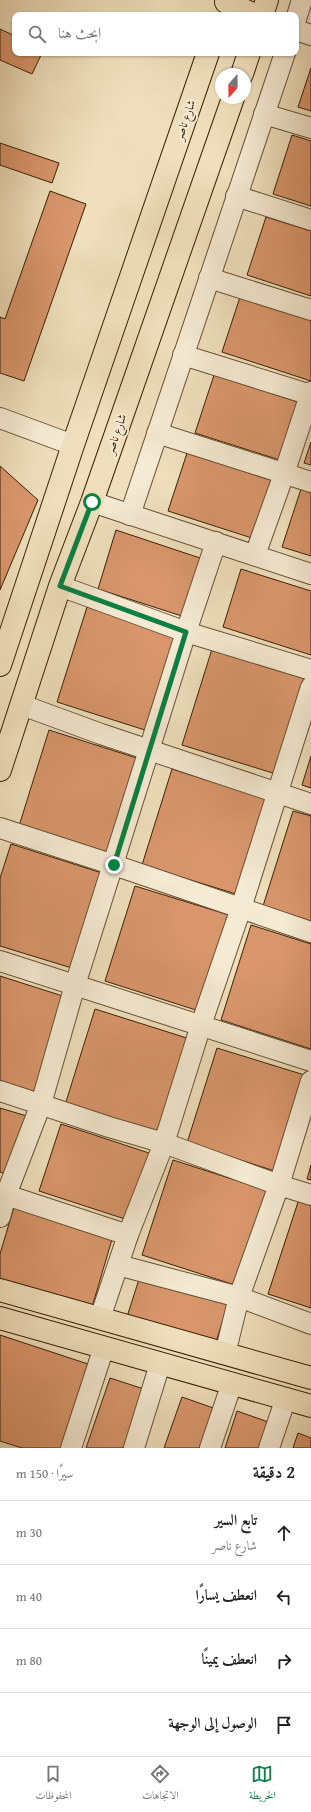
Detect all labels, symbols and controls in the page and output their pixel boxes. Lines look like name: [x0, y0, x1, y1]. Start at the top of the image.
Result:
search box: [12, 12, 299, 56]
text: ابحث هنا: [58, 22, 101, 43]
icon: search: [26, 23, 48, 45]
north arrow: [215, 68, 251, 104]
street label: شارع ناصر: [169, 97, 202, 145]
street label: شارع ناصر: [100, 411, 133, 459]
route start: [83, 493, 101, 511]
route end: [105, 856, 123, 874]
text: 2 دقيقة: [253, 1459, 295, 1484]
text: سيرًا · 150 m: [16, 1464, 74, 1483]
text: تابع السير: [215, 1509, 257, 1530]
icon: ahead: [273, 1522, 295, 1544]
text: 30 m: [16, 1523, 42, 1542]
text: شارع ناصر: [212, 1536, 257, 1555]
text: انعطف يسارًا: [195, 1584, 257, 1605]
icon: left: [273, 1586, 295, 1608]
text: 40 m: [16, 1587, 42, 1606]
text: انعطف يمينًا: [201, 1648, 257, 1669]
icon: right: [273, 1650, 295, 1672]
text: 80 m: [16, 1651, 42, 1670]
text: الوصول إلى الوجهة: [168, 1712, 257, 1733]
icon: arrive: [273, 1714, 295, 1736]
tab: المحفوظات: [35, 1763, 71, 1806]
tab: الاتجاهات: [142, 1763, 179, 1806]
tab: الخريطة: [249, 1763, 276, 1806]

